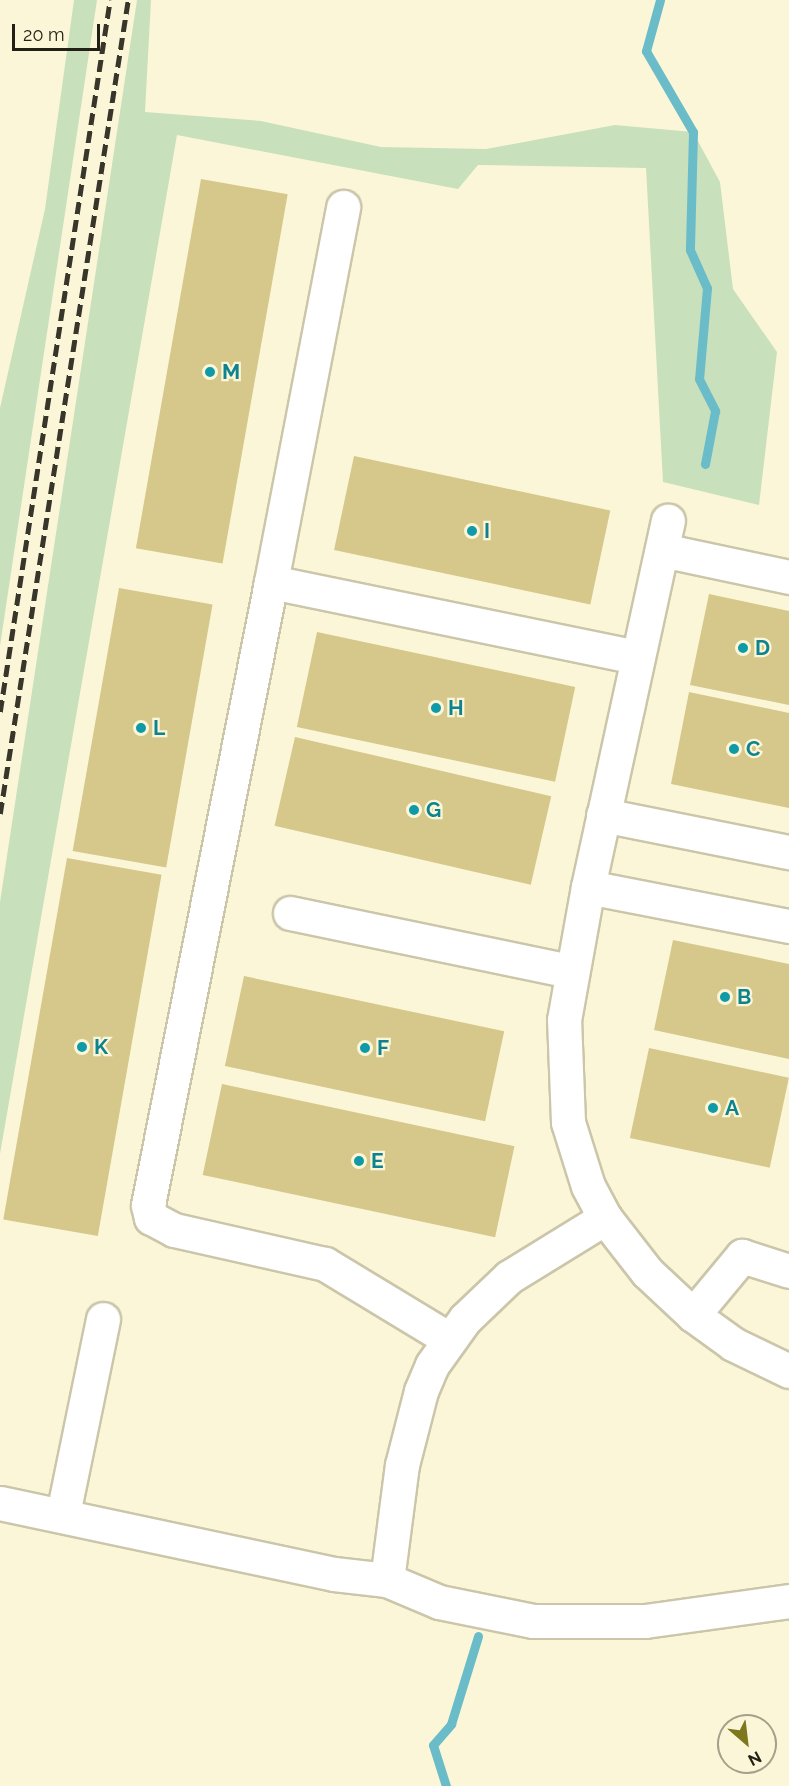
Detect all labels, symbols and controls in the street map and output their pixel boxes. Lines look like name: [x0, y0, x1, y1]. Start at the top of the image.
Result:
scale bar: [15, 12, 104, 50]
text: 20 m: [23, 24, 65, 45]
place label: M: [222, 359, 240, 385]
marker: M: [203, 365, 217, 379]
place label: I: [484, 518, 490, 544]
marker: I: [465, 524, 479, 538]
place label: D: [755, 635, 770, 661]
marker: D: [736, 641, 750, 655]
place label: H: [448, 695, 464, 721]
marker: H: [429, 701, 443, 715]
place label: L: [153, 715, 165, 741]
marker: L: [134, 721, 148, 735]
place label: C: [746, 736, 760, 762]
marker: C: [727, 742, 741, 756]
place label: G: [426, 797, 441, 823]
marker: G: [407, 803, 421, 817]
place label: B: [737, 984, 751, 1010]
marker: B: [718, 990, 732, 1004]
place label: K: [94, 1034, 108, 1060]
place label: F: [377, 1035, 389, 1061]
marker: K: [75, 1040, 89, 1054]
marker: F: [358, 1041, 372, 1055]
place label: A: [725, 1095, 739, 1121]
marker: A: [706, 1101, 720, 1115]
place label: E: [371, 1148, 384, 1174]
marker: E: [352, 1154, 366, 1168]
north arrow: [717, 1714, 777, 1774]
text: N: [745, 1747, 765, 1770]

